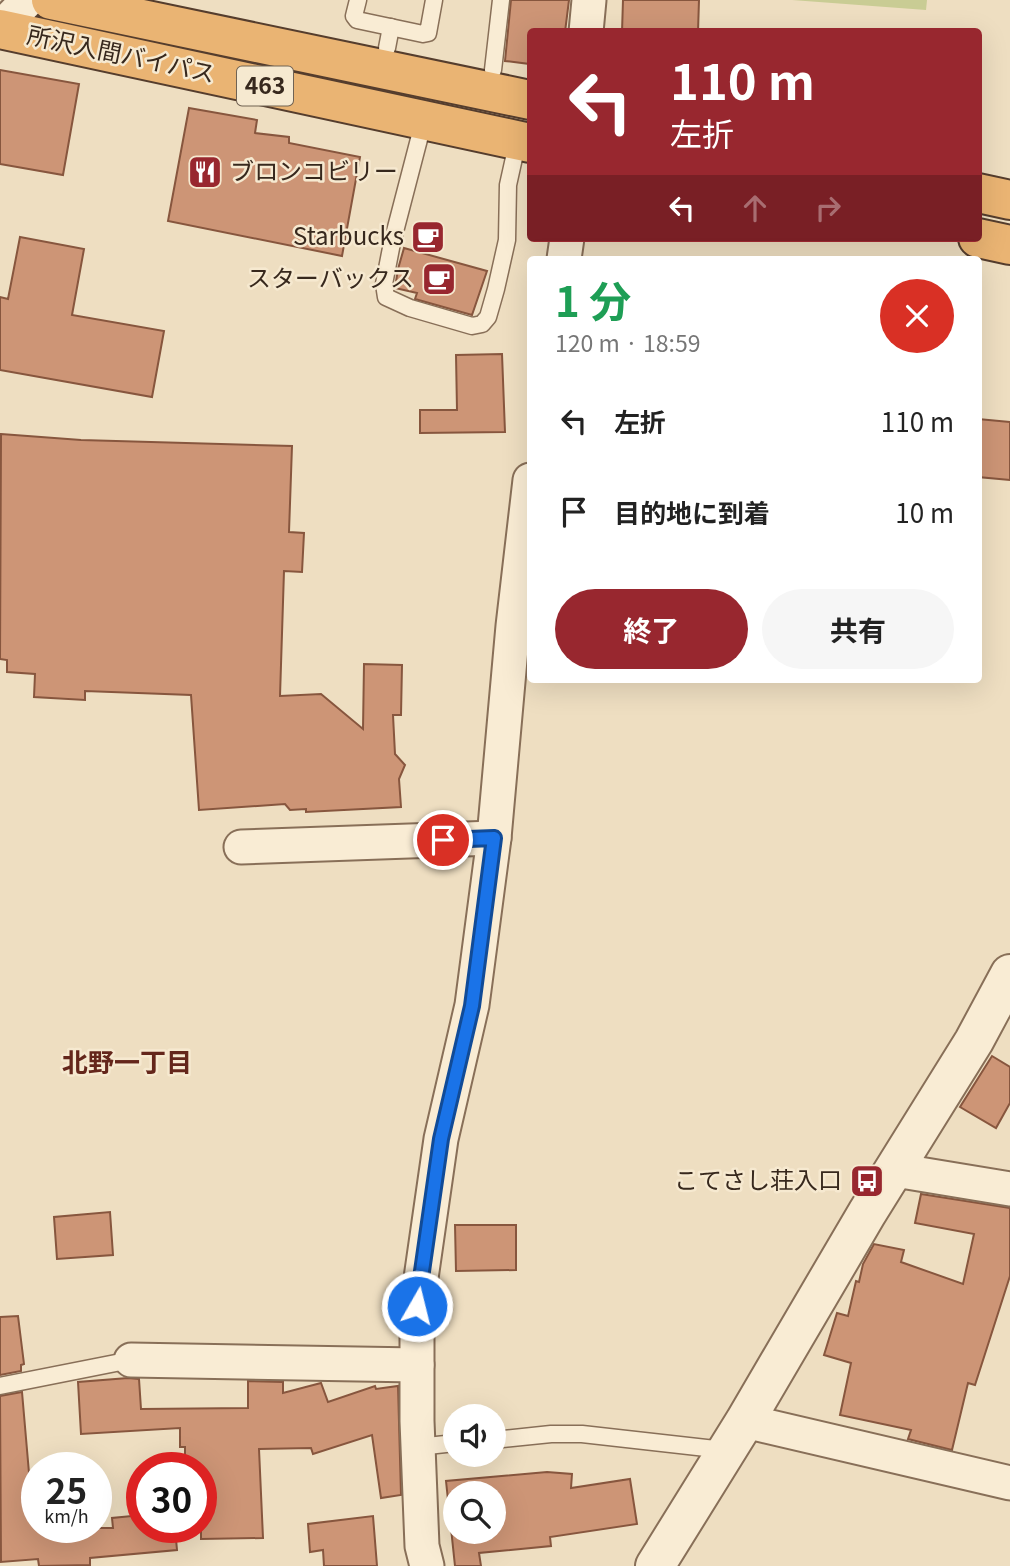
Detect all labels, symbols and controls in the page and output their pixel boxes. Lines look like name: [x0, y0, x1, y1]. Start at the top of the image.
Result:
street label: 所沢入間バイパス: [24, 16, 219, 90]
text: 110 m: [670, 43, 815, 114]
icon: left: [555, 56, 646, 147]
road number: 463: [237, 66, 293, 106]
text: 左折: [670, 109, 734, 155]
place label: ブロンコビリー: [230, 152, 398, 187]
restaurant icon: ブロンコビリー: [186, 153, 224, 191]
icon: left: [663, 189, 701, 227]
icon: ahead: [736, 189, 774, 227]
icon: right: [809, 189, 847, 227]
place label: Starbucks: [293, 217, 404, 252]
cafe icon: Starbucks: [409, 218, 447, 256]
place label: スターバックス: [247, 259, 414, 294]
cafe icon: スターバックス: [420, 260, 458, 298]
text: 1 分: [555, 268, 631, 329]
button: close: [880, 279, 954, 353]
text: 120 m · 18:59: [555, 325, 700, 359]
icon: left: [555, 402, 593, 440]
text: 左折: [614, 402, 666, 439]
text: 110 m: [881, 402, 954, 439]
icon: arrive: [555, 493, 593, 531]
text: 目的地に到着: [614, 493, 770, 530]
text: 10 m: [895, 493, 954, 530]
button: 終了: [555, 589, 748, 669]
button: 共有: [762, 589, 954, 669]
pin: [413, 810, 473, 870]
icon: arrive: [424, 821, 462, 859]
district label: 北野一丁目: [62, 1042, 192, 1079]
place label: こてさし荘入口: [674, 1161, 842, 1196]
bus stop icon: こてさし荘入口: [848, 1162, 886, 1200]
position arrow: [380, 1269, 454, 1343]
map controls: [443, 1404, 506, 1544]
button: sound: [443, 1404, 506, 1467]
speed limit sign: 30: [126, 1452, 217, 1543]
text: 25: [46, 1463, 87, 1514]
button: search: [443, 1481, 506, 1544]
text: km/h: [44, 1502, 89, 1528]

